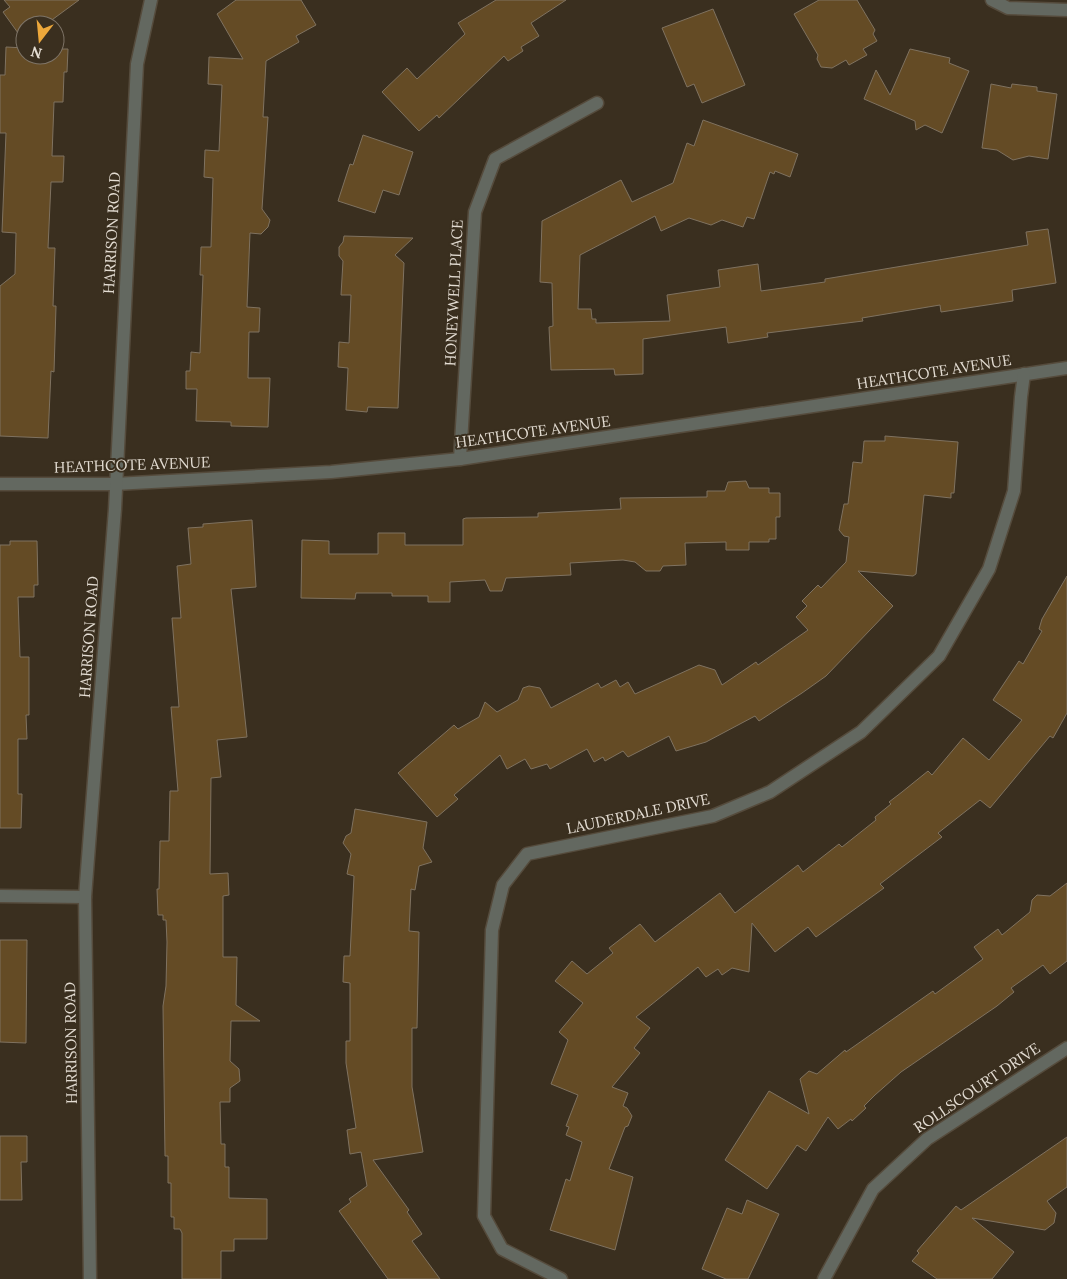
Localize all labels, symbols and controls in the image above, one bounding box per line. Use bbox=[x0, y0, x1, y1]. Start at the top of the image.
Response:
north arrow bbox=[15, 15, 65, 65]
text: N bbox=[29, 42, 44, 63]
street label: HARRISON ROAD bbox=[99, 171, 124, 295]
street label: HONEYWELL PLACE bbox=[440, 219, 467, 367]
street label: HEATHCOTE AVENUE bbox=[855, 350, 1013, 393]
street label: HEATHCOTE AVENUE bbox=[454, 411, 612, 452]
street label: HEATHCOTE AVENUE bbox=[54, 452, 210, 477]
street label: HARRISON ROAD bbox=[75, 575, 102, 699]
street label: LAUDERDALE DRIVE bbox=[565, 789, 711, 838]
street label: HARRISON ROAD bbox=[60, 982, 81, 1104]
street label: ROLLSCOURT DRIVE bbox=[910, 1038, 1043, 1137]

